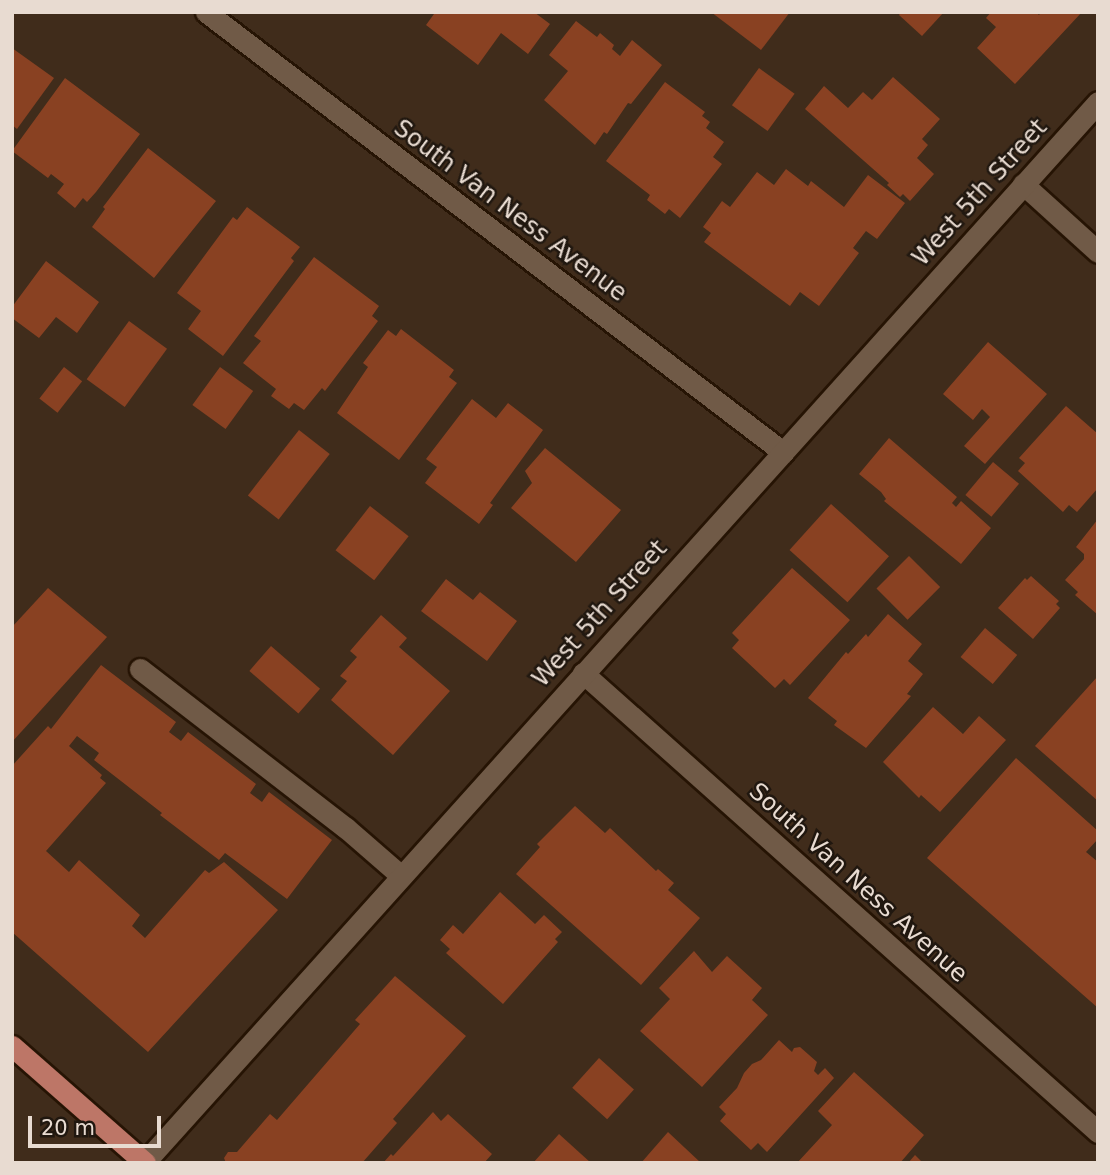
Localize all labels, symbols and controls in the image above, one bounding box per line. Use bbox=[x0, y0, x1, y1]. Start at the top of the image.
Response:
street label: South Van Ness Avenue bbox=[388, 114, 632, 308]
street label: West 5th Street bbox=[907, 114, 1053, 272]
street label: West 5th Street bbox=[527, 535, 673, 693]
street label: South Van Ness Avenue bbox=[743, 777, 973, 989]
scale bar bbox=[32, 1102, 164, 1146]
text: 20 m bbox=[41, 1116, 95, 1140]

